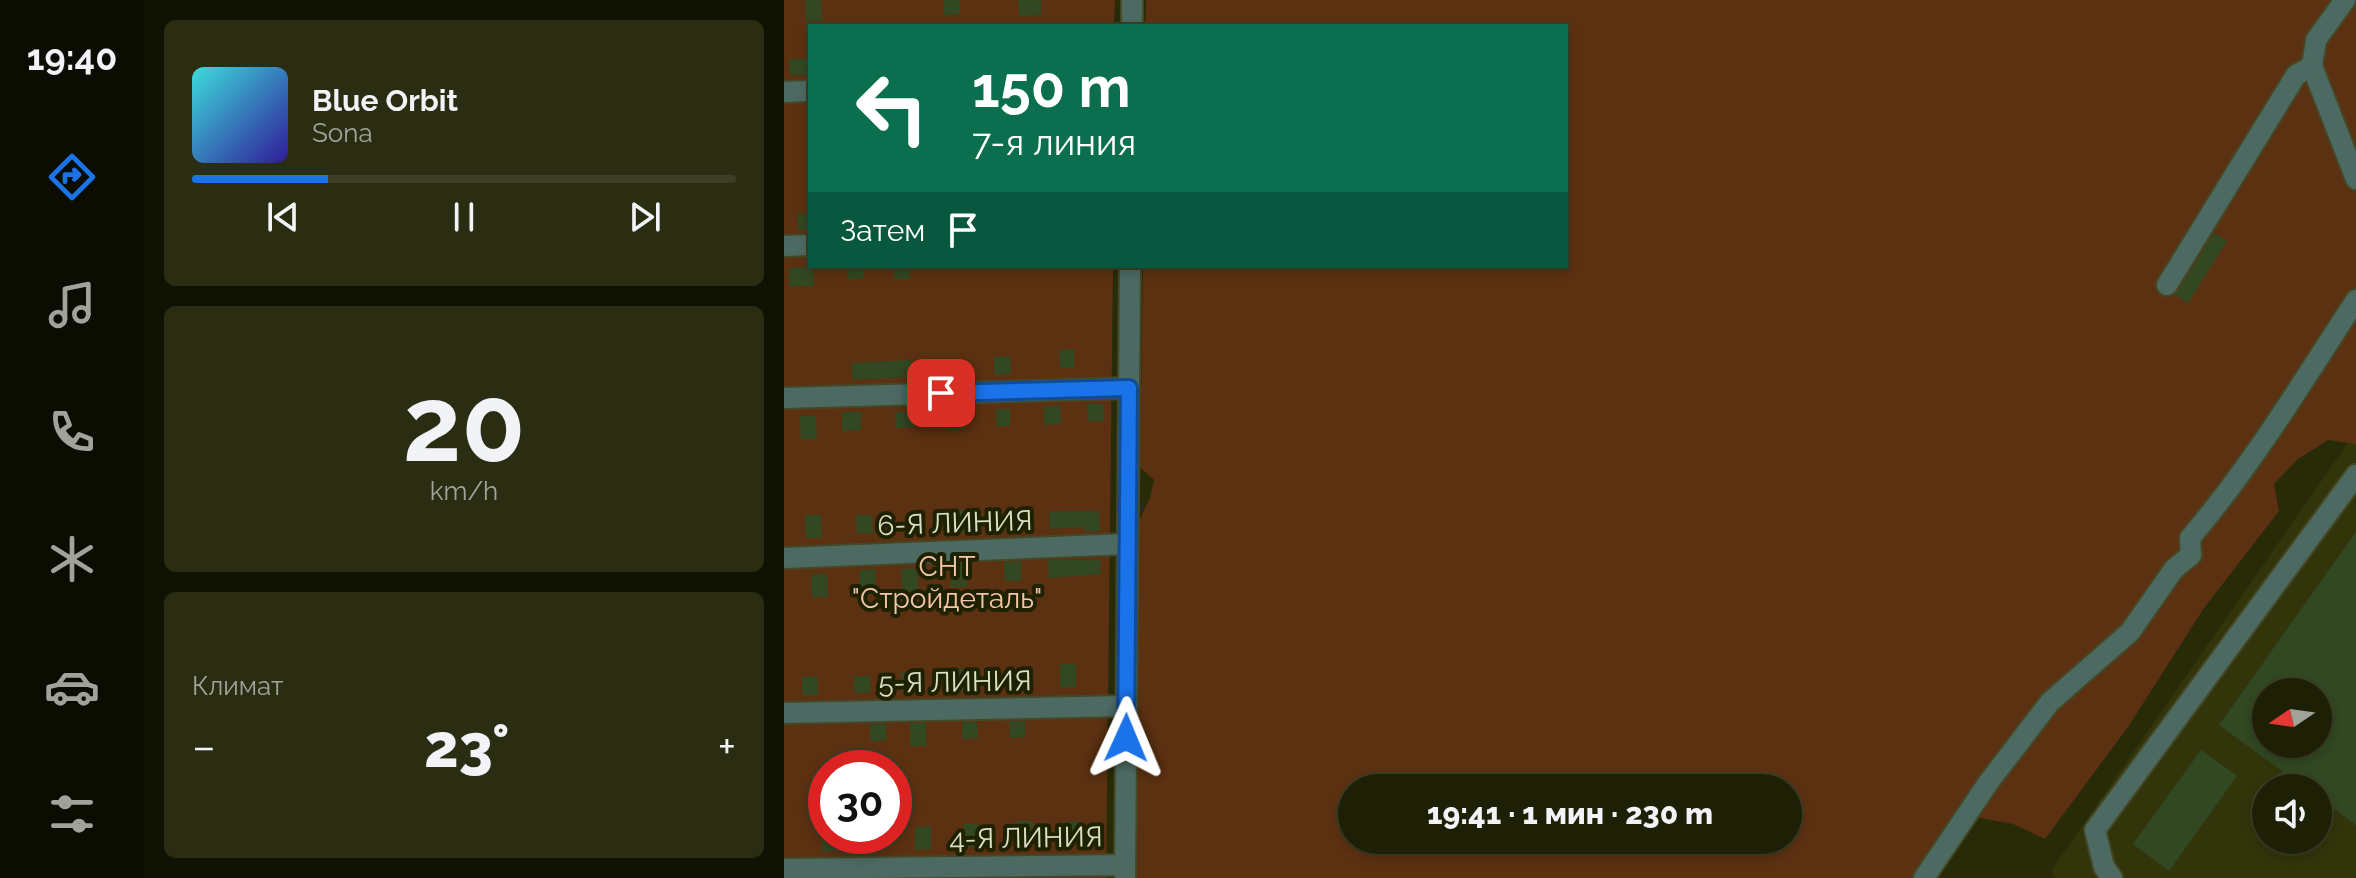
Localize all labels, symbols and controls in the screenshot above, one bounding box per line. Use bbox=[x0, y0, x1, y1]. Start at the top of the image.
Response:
text: 19:40 bbox=[27, 36, 117, 78]
text: 150 m bbox=[972, 54, 1131, 120]
icon: left bbox=[840, 56, 944, 160]
text: Blue Orbit bbox=[312, 83, 458, 118]
text: Sona bbox=[312, 118, 373, 148]
text: 7-я линия bbox=[972, 121, 1136, 163]
icon: directions bbox=[44, 149, 100, 205]
icon: previous bbox=[261, 195, 305, 239]
icon: pause bbox=[442, 195, 486, 239]
icon: next bbox=[623, 195, 667, 239]
icon: arrive bbox=[941, 208, 985, 252]
text: Затем bbox=[840, 213, 925, 248]
icon: music bbox=[44, 277, 100, 333]
pin bbox=[907, 359, 975, 427]
text: 20 bbox=[403, 363, 525, 485]
icon: arrive bbox=[919, 371, 963, 415]
icon: phone bbox=[44, 404, 100, 460]
text: km/h bbox=[430, 476, 498, 506]
street label: 6-Я ЛИНИЯ bbox=[877, 504, 1033, 542]
icon: climate bbox=[44, 531, 100, 587]
park label: СНТ "Стройдеталь" bbox=[852, 550, 1042, 615]
icon: car bbox=[44, 659, 100, 715]
street label: 5-Я ЛИНИЯ bbox=[878, 664, 1032, 700]
text: Климат bbox=[192, 671, 283, 701]
north arrow bbox=[2252, 678, 2332, 758]
map controls bbox=[2252, 678, 2332, 854]
position arrow bbox=[1084, 696, 1168, 780]
text: 23° bbox=[424, 711, 510, 781]
text: − bbox=[192, 721, 216, 772]
text: + bbox=[718, 721, 736, 772]
speed limit sign: 30 bbox=[808, 750, 912, 854]
button: sound bbox=[2252, 774, 2332, 854]
icon: filters bbox=[44, 786, 100, 842]
text: 19:41 · 1 мин · 230 m bbox=[1427, 796, 1713, 831]
street label: 4-Я ЛИНИЯ bbox=[949, 820, 1103, 856]

